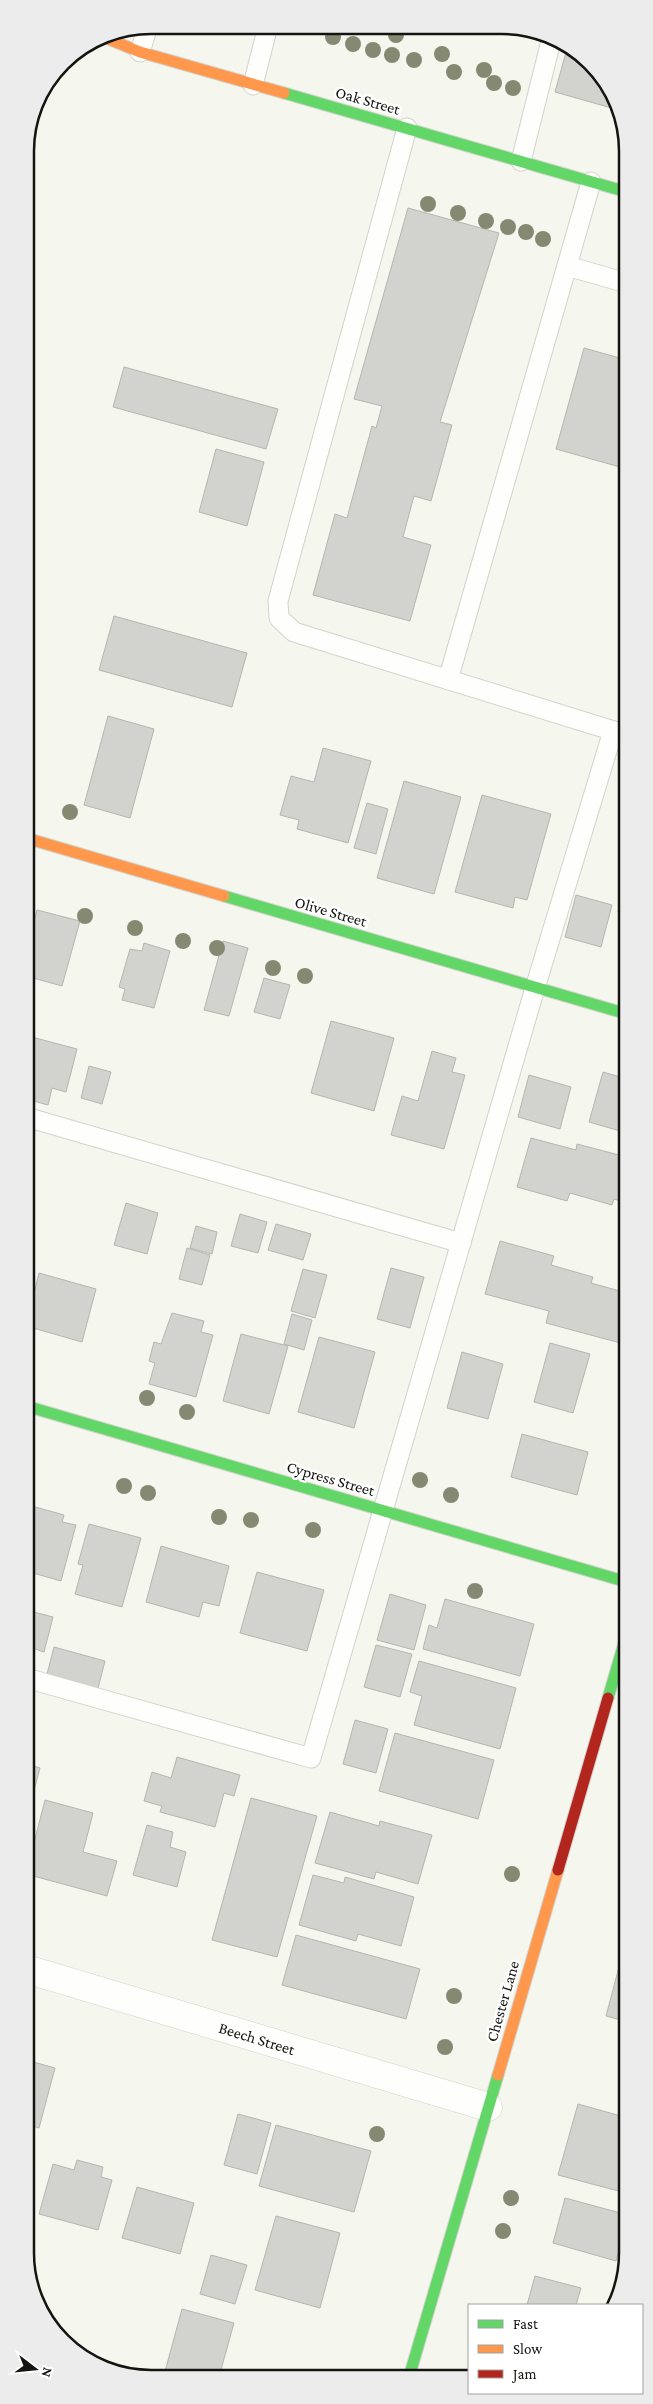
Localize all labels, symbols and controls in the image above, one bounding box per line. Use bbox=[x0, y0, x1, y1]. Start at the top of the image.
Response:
street label: Oak Street bbox=[334, 83, 403, 118]
street label: Olive Street bbox=[293, 893, 369, 930]
street label: Cypress Street bbox=[285, 1458, 377, 1500]
street label: Chester Lane bbox=[483, 1959, 522, 2044]
street label: Beech Street bbox=[217, 2019, 298, 2058]
legend bbox=[468, 2304, 643, 2394]
text: Fast bbox=[513, 2316, 539, 2332]
text: Slow bbox=[513, 2341, 543, 2357]
north arrow bbox=[10, 2344, 60, 2394]
text: N bbox=[38, 2366, 57, 2380]
text: Jam bbox=[511, 2366, 536, 2383]

